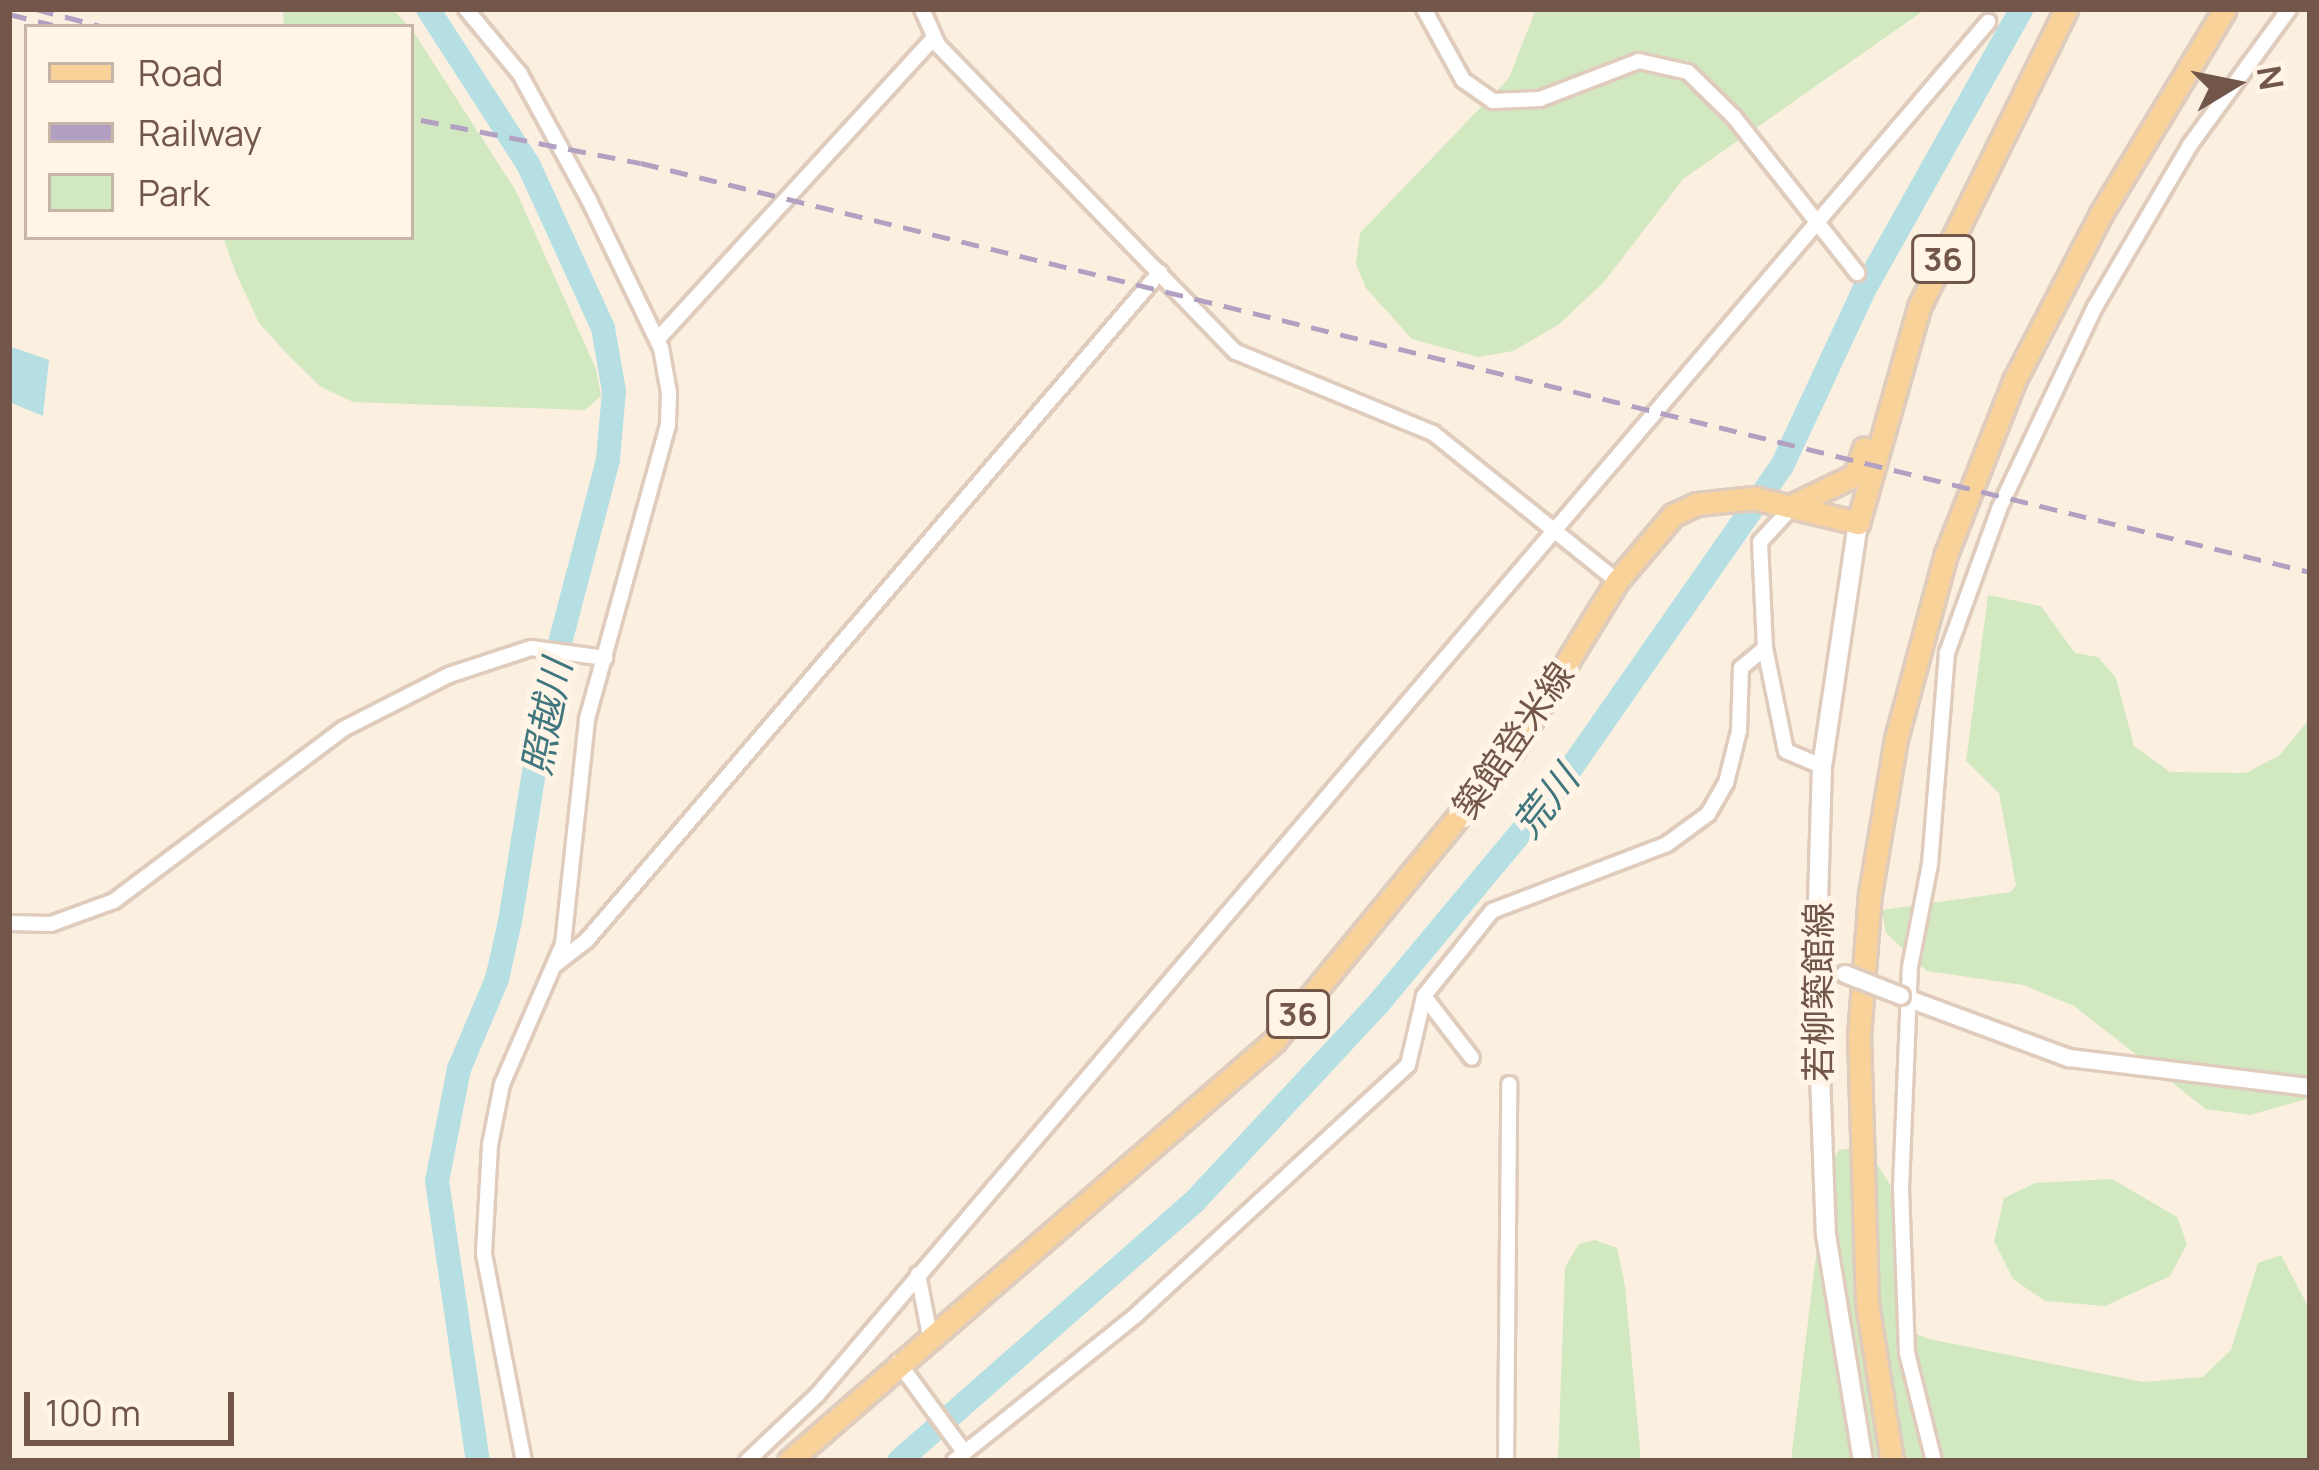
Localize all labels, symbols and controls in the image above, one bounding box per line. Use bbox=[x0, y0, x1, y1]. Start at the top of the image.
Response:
legend bbox=[24, 24, 414, 240]
north arrow bbox=[2175, 24, 2295, 144]
text: Road bbox=[138, 48, 223, 97]
text: N bbox=[2247, 62, 2295, 93]
text: Railway bbox=[138, 108, 262, 157]
text: Park bbox=[138, 168, 210, 217]
road number: 36 bbox=[1910, 232, 1976, 286]
street label: 築館登米線 bbox=[1444, 654, 1582, 826]
water label: 照越川 bbox=[512, 655, 580, 779]
water label: 荒川 bbox=[1503, 756, 1587, 846]
street label: 若柳築館線 bbox=[1796, 902, 1840, 1082]
road number: 36 bbox=[1265, 987, 1331, 1041]
scale bar bbox=[30, 1368, 240, 1442]
text: 100 m bbox=[45, 1388, 141, 1437]

